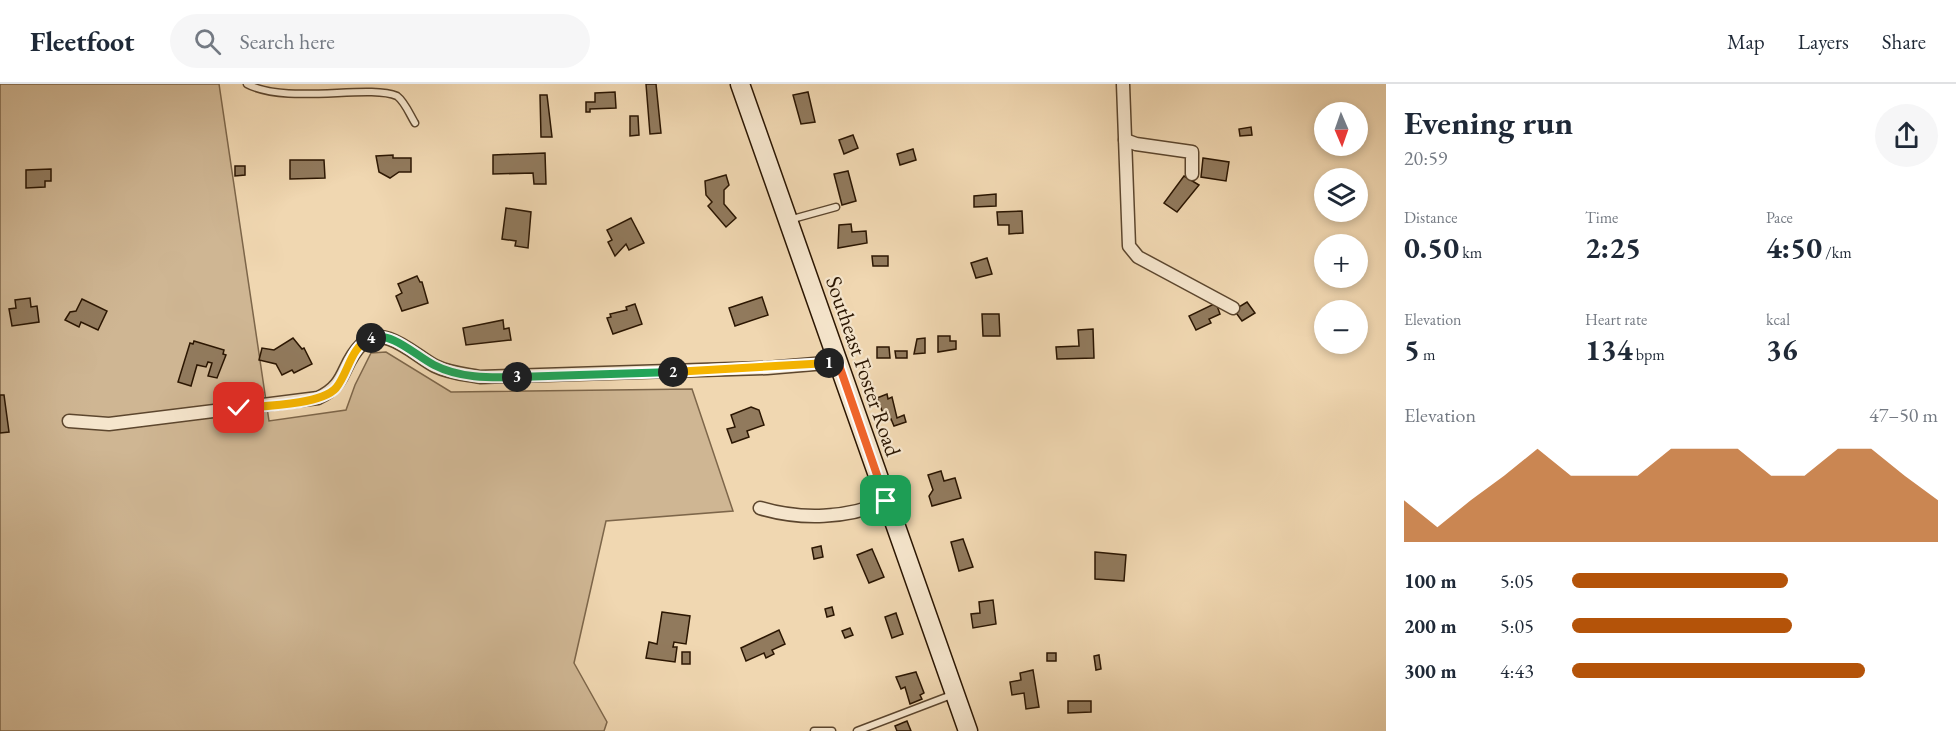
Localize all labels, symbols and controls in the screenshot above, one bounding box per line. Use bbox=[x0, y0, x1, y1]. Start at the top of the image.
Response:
search box bbox=[170, 14, 590, 68]
text: Fleetfoot bbox=[30, 23, 134, 59]
icon: search bbox=[191, 25, 224, 58]
text: Search here bbox=[239, 27, 335, 56]
text: Map bbox=[1727, 28, 1765, 55]
text: Layers bbox=[1798, 28, 1849, 55]
text: Share bbox=[1882, 28, 1926, 55]
text: Evening run bbox=[1404, 101, 1573, 144]
north arrow bbox=[1314, 102, 1368, 156]
map controls bbox=[1314, 102, 1368, 354]
button: share bbox=[1875, 104, 1938, 167]
text: 20:59 bbox=[1404, 145, 1447, 171]
button: layers bbox=[1314, 168, 1368, 222]
text: Distance bbox=[1404, 207, 1457, 228]
text: Time bbox=[1585, 207, 1618, 228]
text: Pace bbox=[1766, 207, 1793, 228]
text: 0.50 bbox=[1404, 228, 1459, 267]
text: 2:25 bbox=[1585, 228, 1641, 267]
text: 4:50 bbox=[1766, 228, 1822, 267]
button: + bbox=[1314, 234, 1368, 288]
text: km bbox=[1459, 242, 1482, 263]
text: /km bbox=[1822, 242, 1852, 263]
street label: Southeast Foster Road bbox=[819, 272, 908, 461]
button: − bbox=[1314, 300, 1368, 354]
text: Elevation bbox=[1404, 309, 1462, 330]
text: Heart rate bbox=[1585, 309, 1647, 330]
text: kcal bbox=[1766, 309, 1790, 330]
pin: 4 bbox=[356, 323, 386, 353]
text: 4 bbox=[367, 327, 375, 348]
text: 5 bbox=[1404, 330, 1420, 369]
text: 134 bbox=[1585, 330, 1633, 369]
text: 36 bbox=[1766, 330, 1798, 369]
text: m bbox=[1420, 344, 1436, 365]
text: bpm bbox=[1633, 344, 1665, 365]
pin: 1 bbox=[814, 348, 844, 378]
text: 1 bbox=[825, 352, 833, 373]
pin: 2 bbox=[658, 357, 688, 387]
text: 2 bbox=[669, 361, 677, 382]
pin: 3 bbox=[502, 362, 532, 392]
text: 3 bbox=[513, 366, 521, 387]
pin bbox=[213, 382, 264, 433]
icon: check bbox=[222, 391, 255, 424]
text: Elevation bbox=[1404, 402, 1476, 428]
text: 47–50 m bbox=[1869, 402, 1938, 428]
pin bbox=[860, 475, 911, 526]
icon: arrive bbox=[869, 484, 902, 517]
text: 100 m bbox=[1404, 568, 1457, 594]
text: 5:05 bbox=[1500, 568, 1534, 594]
text: 200 m bbox=[1404, 613, 1457, 639]
text: 5:05 bbox=[1500, 613, 1534, 639]
text: 300 m bbox=[1404, 658, 1457, 684]
text: 4:43 bbox=[1500, 658, 1534, 684]

